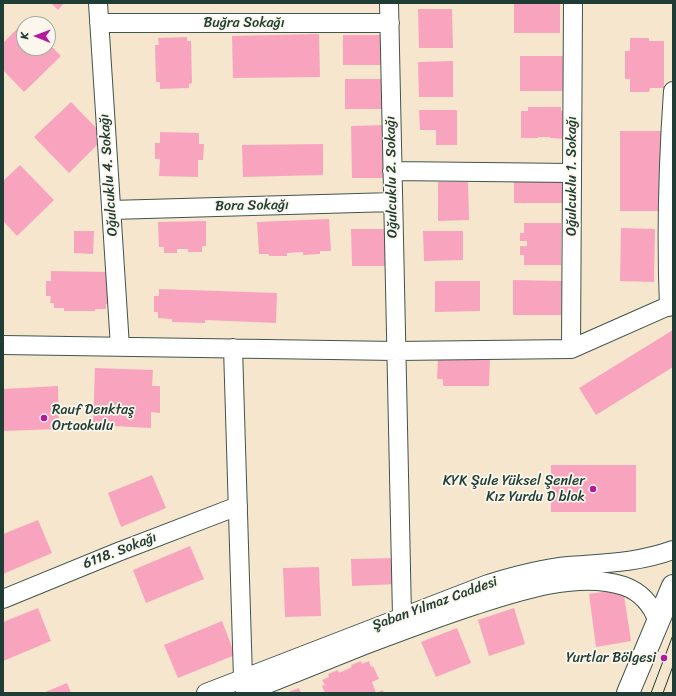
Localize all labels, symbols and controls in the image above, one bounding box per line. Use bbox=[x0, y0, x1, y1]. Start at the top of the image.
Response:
street label: Buğra Sokağı bbox=[203, 15, 285, 31]
north arrow bbox=[16, 16, 56, 56]
text: K bbox=[15, 32, 34, 39]
street label: Oğulcuklu 4. Sokağı bbox=[96, 113, 122, 237]
street label: Oğulcuklu 2. Sokağı bbox=[383, 116, 401, 238]
street label: Oğulcuklu 1. Sokağı bbox=[564, 116, 580, 236]
street label: Bora Sokağı bbox=[215, 197, 289, 215]
place label: Rauf Denktaş Ortaokulu bbox=[52, 402, 135, 434]
marker: Rauf Denktaş Ortaokulu bbox=[39, 413, 49, 423]
place label: KYK Şule Yüksel Şenler Kız Yurdu D blok bbox=[443, 473, 585, 506]
marker: KYK Şule Yüksel Şenler Kız Yurdu D blok bbox=[588, 484, 598, 494]
street label: 6118. Sokağı bbox=[81, 529, 159, 573]
street label: Şaban Yılmaz Caddesi bbox=[370, 574, 500, 634]
place label: Yurtlar Bölgesi bbox=[566, 650, 656, 666]
marker: Yurtlar Bölgesi bbox=[659, 653, 669, 663]

